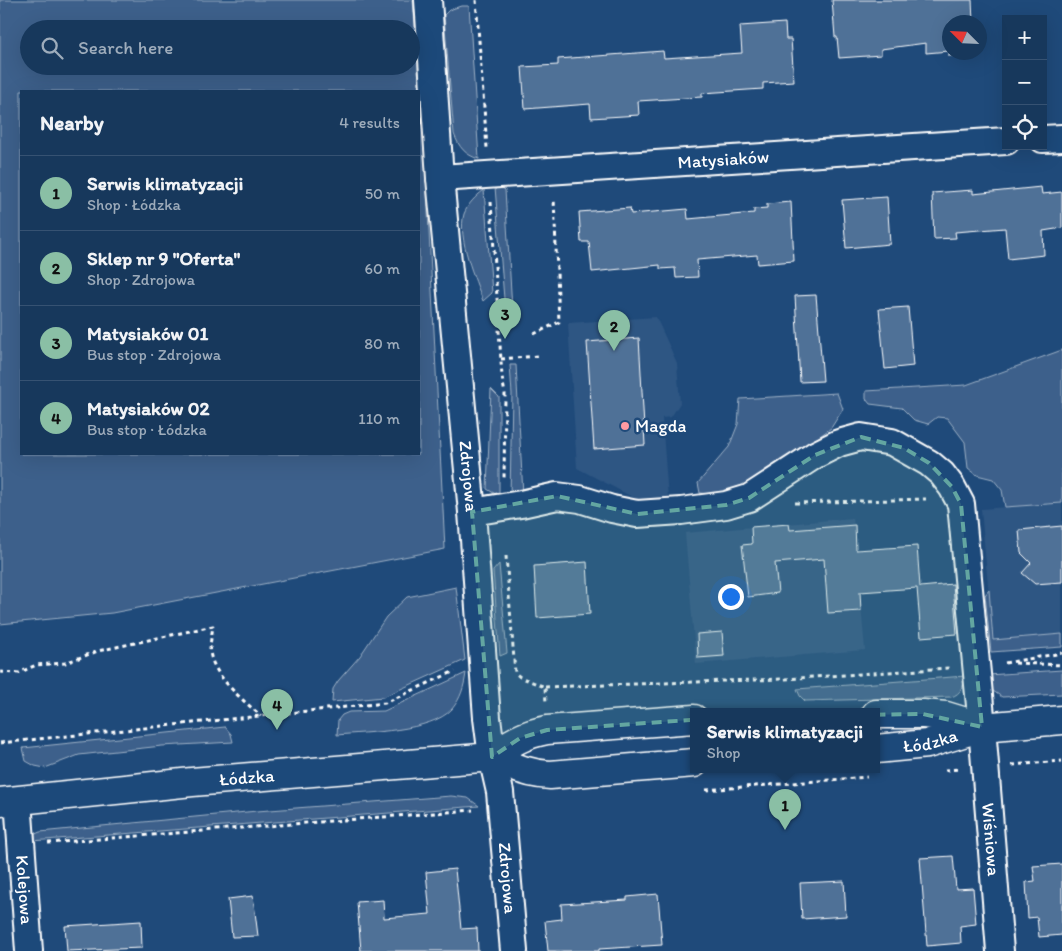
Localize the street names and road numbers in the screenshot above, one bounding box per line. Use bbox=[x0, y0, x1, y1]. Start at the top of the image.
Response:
street label: Matysiaków bbox=[677, 146, 770, 173]
street label: Zdrojowa bbox=[454, 440, 483, 513]
street label: Łódzka bbox=[902, 724, 961, 757]
street label: Łódzka bbox=[218, 764, 276, 791]
street label: Wiśniowa bbox=[977, 802, 1005, 878]
street label: Zdrojowa bbox=[493, 841, 522, 915]
street label: Kolejowa bbox=[11, 854, 38, 926]

